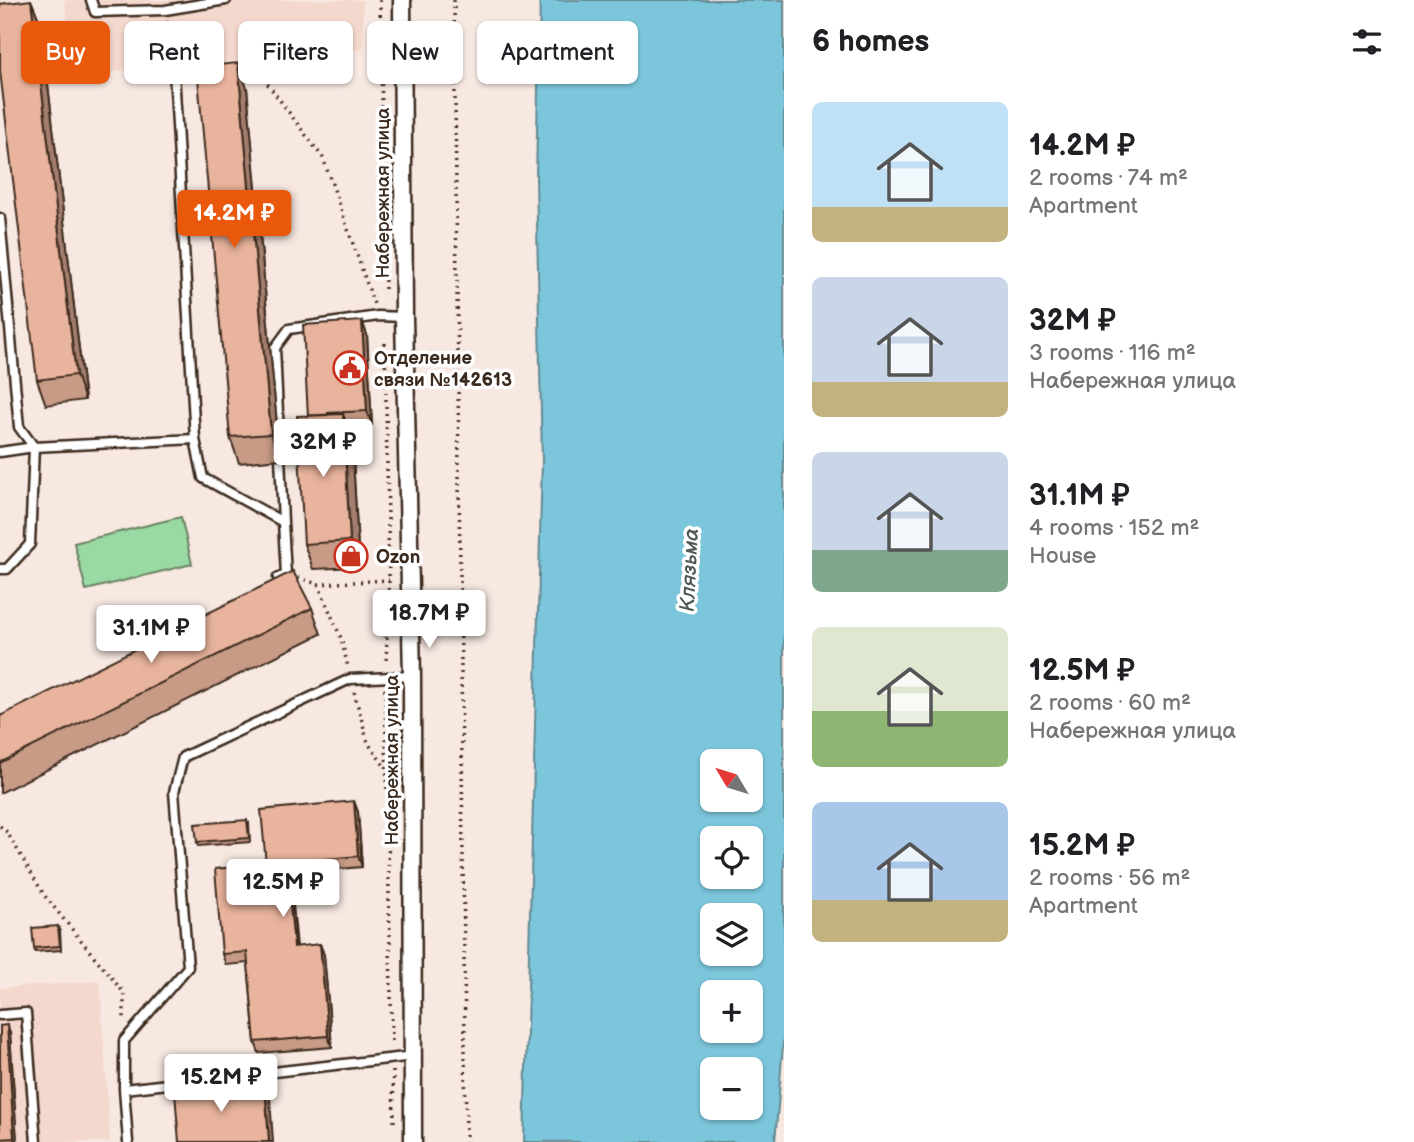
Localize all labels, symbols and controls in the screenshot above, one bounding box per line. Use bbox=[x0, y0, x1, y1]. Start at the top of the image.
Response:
chip: Buy bbox=[21, 21, 110, 84]
chip: Rent bbox=[124, 21, 224, 84]
chip: Filters bbox=[238, 21, 353, 84]
chip: New bbox=[367, 21, 463, 84]
chip: Apartment bbox=[477, 21, 638, 84]
icon: filters bbox=[1348, 23, 1386, 61]
text: 6 homes bbox=[812, 24, 929, 60]
street label: Набережная улица bbox=[372, 107, 395, 279]
text: 14.2M ₽ bbox=[1029, 128, 1135, 164]
icon: home bbox=[868, 130, 952, 214]
text: 2 rooms · 74 m² bbox=[1029, 164, 1188, 192]
pin: 14.2M ₽ bbox=[169, 190, 299, 250]
text: Apartment bbox=[1029, 192, 1138, 220]
text: 14.2M ₽ bbox=[193, 199, 275, 227]
text: 32M ₽ bbox=[1029, 303, 1116, 339]
icon: home bbox=[868, 305, 952, 389]
text: 3 rooms · 116 m² bbox=[1029, 339, 1196, 367]
place label: Отделение связи №142613 bbox=[374, 347, 512, 392]
public building icon: Отделение связи №142613 bbox=[331, 349, 369, 387]
text: Набережная улица bbox=[1029, 367, 1236, 395]
pin: 32M ₽ bbox=[274, 420, 372, 479]
text: 32M ₽ bbox=[290, 428, 356, 456]
text: 31.1M ₽ bbox=[1029, 478, 1130, 514]
icon: home bbox=[868, 480, 952, 564]
text: 4 rooms · 152 m² bbox=[1029, 514, 1199, 542]
water label: Клязьма bbox=[675, 527, 704, 613]
shop icon: Ozon bbox=[332, 537, 370, 575]
text: House bbox=[1029, 542, 1096, 570]
place label: Ozon bbox=[376, 546, 420, 569]
pin: 18.7M ₽ bbox=[364, 590, 494, 650]
text: 18.7M ₽ bbox=[389, 599, 469, 627]
pin: 31.1M ₽ bbox=[86, 606, 216, 665]
text: 31.1M ₽ bbox=[112, 614, 190, 642]
text: 12.5M ₽ bbox=[1029, 653, 1135, 689]
icon: home bbox=[868, 655, 952, 739]
street label: Набережная улица bbox=[381, 674, 404, 846]
text: 2 rooms · 60 m² bbox=[1029, 689, 1191, 717]
text: Набережная улица bbox=[1029, 717, 1236, 745]
north arrow bbox=[700, 749, 763, 812]
map controls bbox=[700, 749, 763, 1120]
button: locate bbox=[700, 826, 763, 889]
text: 15.2M ₽ bbox=[1029, 828, 1135, 864]
icon: home bbox=[868, 830, 952, 914]
pin: 12.5M ₽ bbox=[218, 860, 348, 919]
text: 2 rooms · 56 m² bbox=[1029, 864, 1191, 892]
text: 12.5M ₽ bbox=[242, 868, 324, 896]
text: Apartment bbox=[1029, 892, 1138, 920]
button: layers bbox=[700, 903, 763, 966]
button: + bbox=[700, 980, 763, 1043]
pin: 15.2M ₽ bbox=[156, 1054, 286, 1114]
button: − bbox=[700, 1057, 763, 1120]
text: 15.2M ₽ bbox=[180, 1063, 262, 1091]

